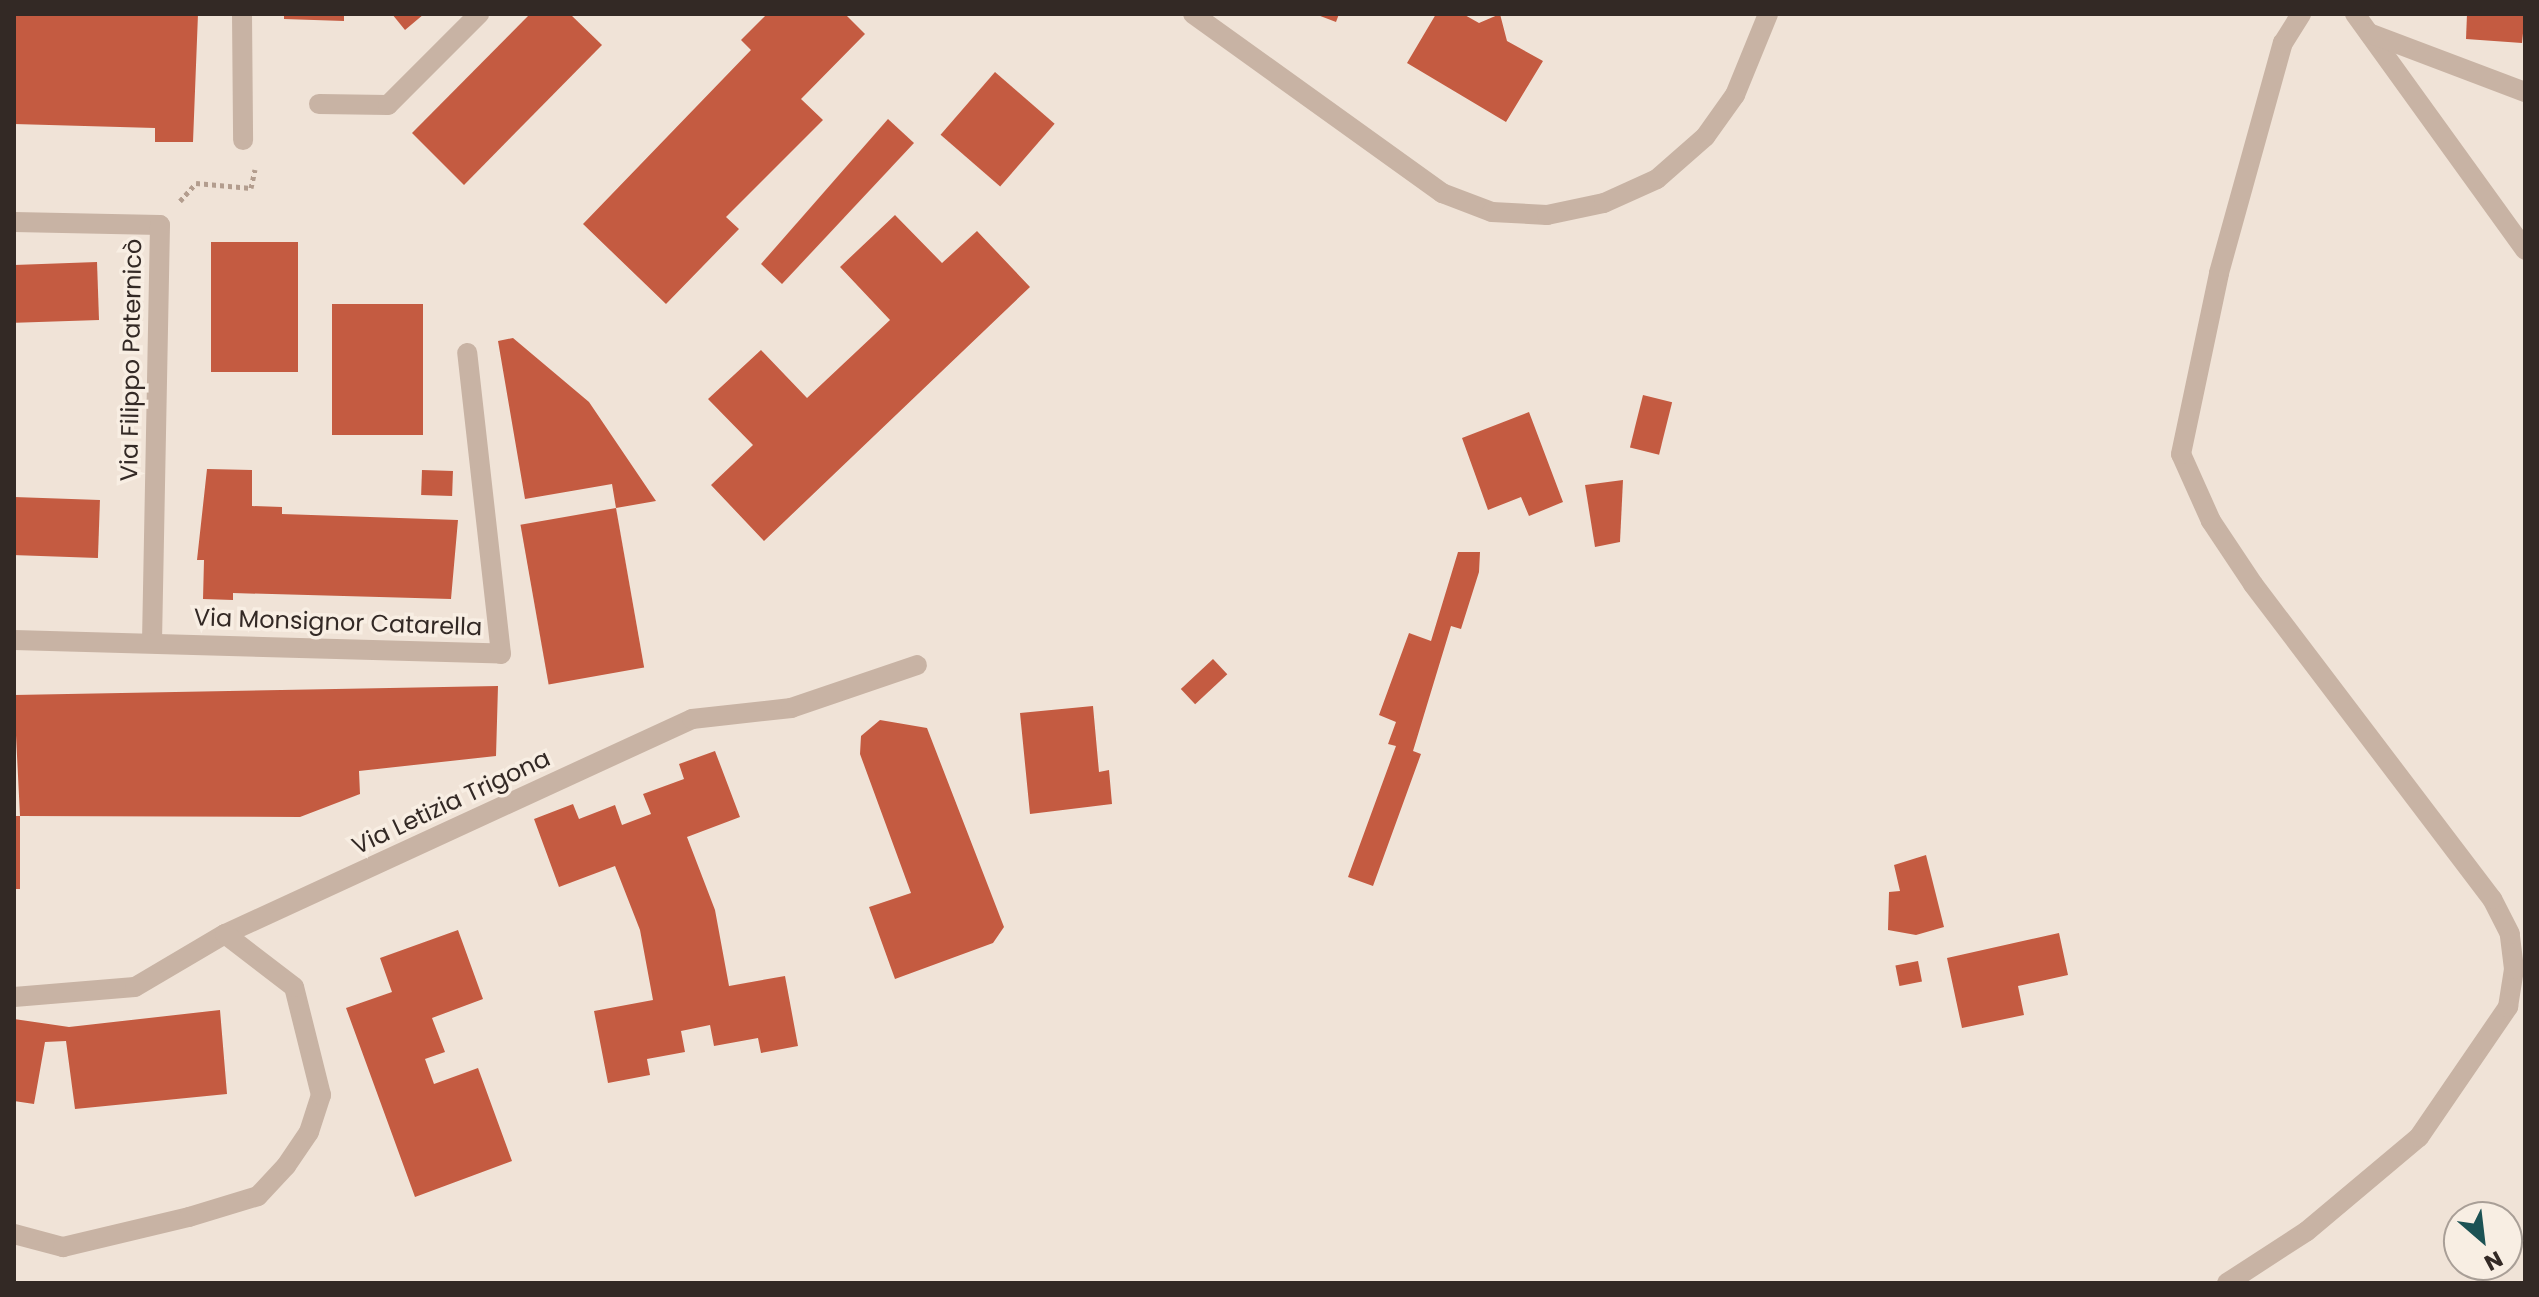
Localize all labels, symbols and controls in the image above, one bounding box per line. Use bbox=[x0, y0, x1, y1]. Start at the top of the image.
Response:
street label: Via Filippo Paternicò bbox=[114, 238, 148, 482]
street label: Via Monsignor Catarella bbox=[193, 603, 483, 641]
street label: Via Letizia Trigona bbox=[347, 743, 555, 861]
north arrow bbox=[2443, 1201, 2523, 1281]
text: N bbox=[2479, 1243, 2508, 1278]

